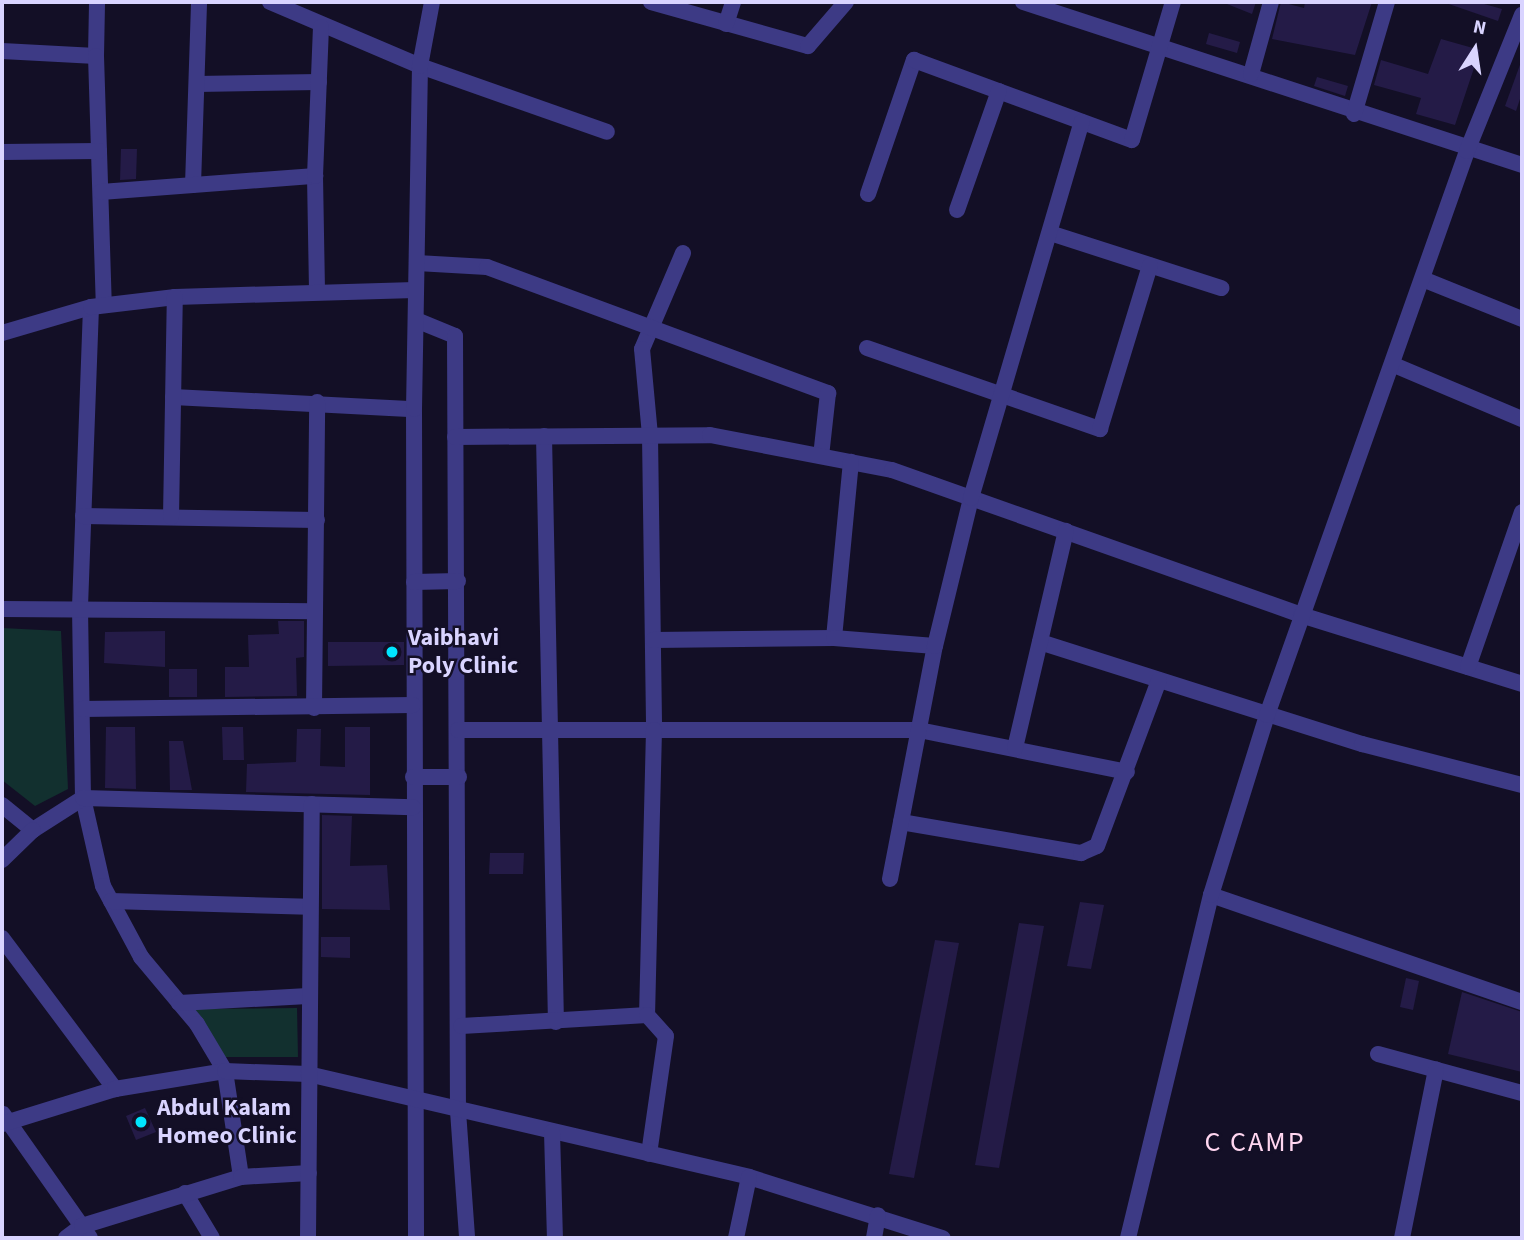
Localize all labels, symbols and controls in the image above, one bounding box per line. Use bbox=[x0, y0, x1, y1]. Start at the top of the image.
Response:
text: N bbox=[1470, 13, 1488, 42]
north arrow bbox=[1440, 14, 1510, 84]
place label: Vaibhavi Poly Clinic bbox=[408, 624, 518, 680]
marker: Vaibhavi Poly Clinic bbox=[382, 642, 402, 662]
place label: Abdul Kalam Homeo Clinic bbox=[157, 1094, 297, 1150]
marker: Abdul Kalam Homeo Clinic bbox=[131, 1112, 151, 1132]
district label: C CAMP bbox=[1205, 1125, 1305, 1159]

